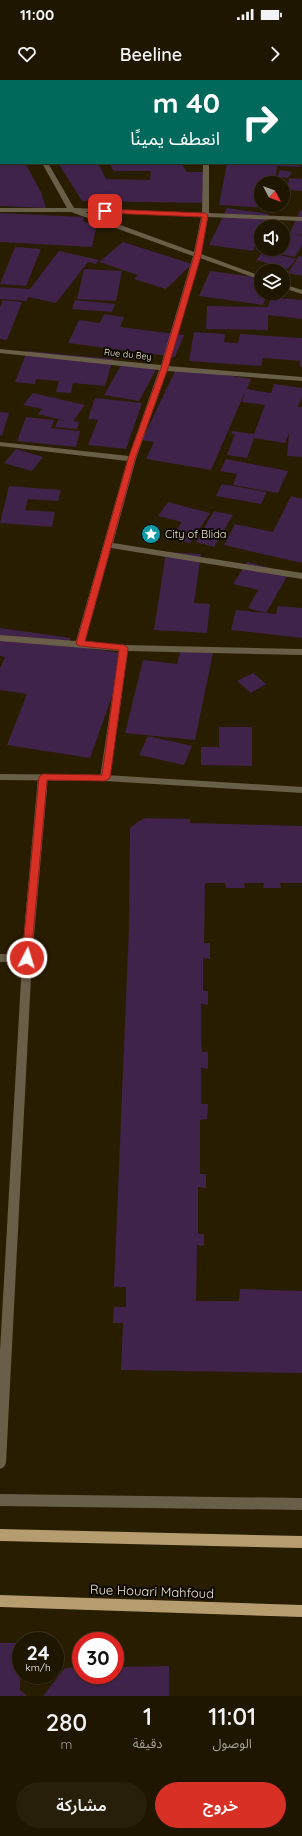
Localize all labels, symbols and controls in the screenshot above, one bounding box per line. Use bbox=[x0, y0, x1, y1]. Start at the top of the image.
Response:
text: 11:00 bbox=[20, 5, 54, 24]
icon: heart bbox=[16, 43, 38, 65]
text: Beeline bbox=[120, 43, 182, 66]
icon: forward bbox=[264, 43, 286, 65]
text: 40 m bbox=[153, 85, 220, 120]
icon: right bbox=[234, 96, 286, 148]
text: انعطف يمينًا bbox=[130, 127, 220, 150]
north arrow bbox=[254, 176, 290, 212]
map controls bbox=[254, 176, 290, 300]
pin bbox=[88, 194, 122, 228]
icon: arrive bbox=[94, 200, 116, 222]
button: sound bbox=[254, 220, 290, 256]
button: layers bbox=[254, 264, 290, 300]
street label: Rue du Bey bbox=[104, 346, 152, 362]
place icon: City of Blida bbox=[140, 523, 162, 545]
place label: City of Blida bbox=[165, 527, 226, 541]
position arrow bbox=[6, 937, 48, 979]
street label: Rue Houari Mahfoud bbox=[90, 1581, 214, 1601]
speed limit sign: 30 bbox=[72, 1632, 124, 1684]
text: 24 bbox=[26, 1640, 50, 1665]
text: km/h bbox=[25, 1661, 51, 1674]
text: 1 bbox=[143, 1701, 152, 1731]
text: 11:01 bbox=[208, 1701, 256, 1731]
text: 280 bbox=[46, 1707, 87, 1737]
text: دقيقة bbox=[133, 1735, 162, 1751]
text: الوصول bbox=[212, 1735, 252, 1751]
text: m bbox=[60, 1736, 72, 1752]
button: مشاركة bbox=[16, 1782, 147, 1828]
button: خروج bbox=[155, 1782, 286, 1828]

